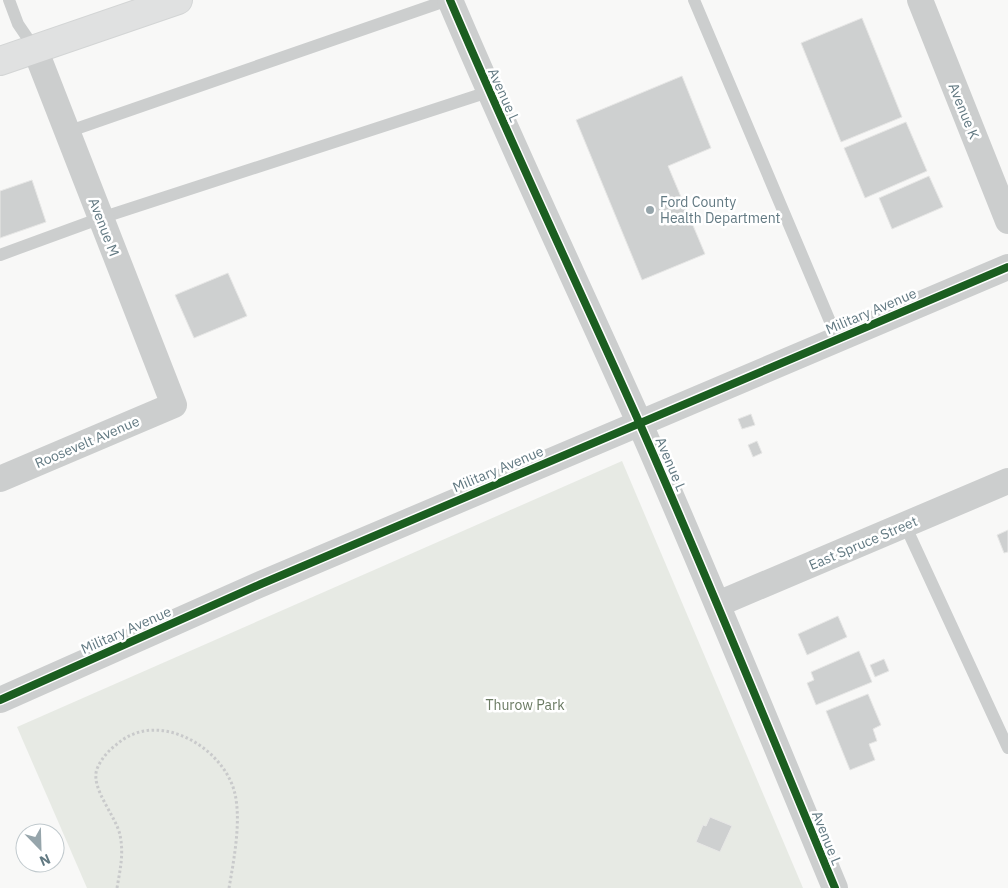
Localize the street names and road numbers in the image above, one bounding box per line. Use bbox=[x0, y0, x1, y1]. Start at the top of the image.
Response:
street label: Avenue L bbox=[484, 65, 524, 125]
street label: Avenue K bbox=[945, 80, 983, 142]
street label: Avenue M bbox=[85, 195, 123, 259]
street label: Military Avenue bbox=[823, 284, 919, 338]
street label: Roosevelt Avenue bbox=[32, 412, 142, 472]
street label: Avenue L bbox=[652, 434, 690, 494]
street label: Military Avenue bbox=[450, 442, 546, 496]
street label: East Spruce Street bbox=[806, 512, 920, 574]
street label: Military Avenue bbox=[78, 602, 174, 658]
street label: Avenue L bbox=[808, 808, 846, 868]

